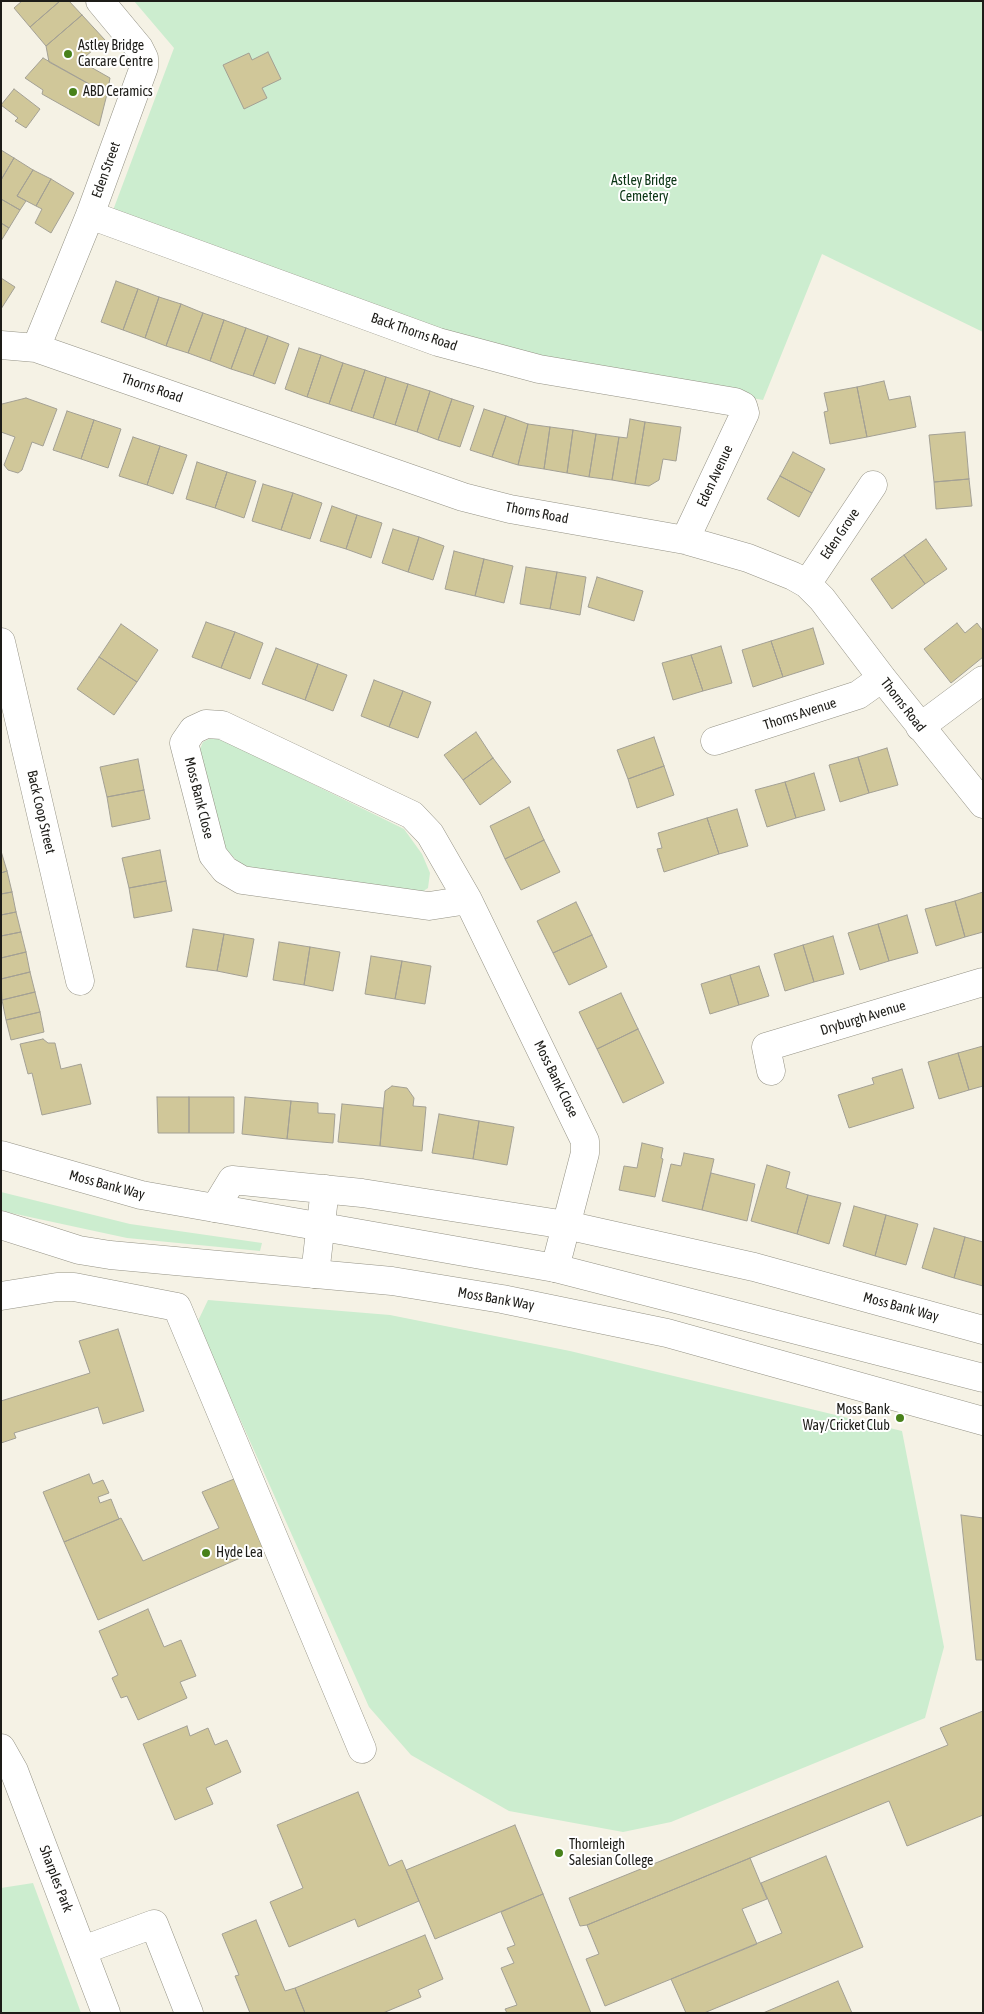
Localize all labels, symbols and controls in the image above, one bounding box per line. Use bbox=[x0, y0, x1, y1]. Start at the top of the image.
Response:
place label: Astley Bridge Carcare Centre bbox=[78, 38, 153, 70]
marker: Astley Bridge Carcare Centre bbox=[62, 48, 74, 60]
place label: ABD Ceramics bbox=[83, 84, 153, 100]
marker: ABD Ceramics bbox=[67, 86, 79, 98]
street label: Eden Street bbox=[88, 140, 124, 200]
park label: Astley Bridge Cemetery bbox=[611, 173, 677, 206]
street label: Back Thorns Road bbox=[369, 309, 459, 355]
street label: Thorns Road bbox=[119, 370, 185, 406]
street label: Eden Avenue bbox=[693, 442, 737, 510]
street label: Thorns Road bbox=[504, 499, 570, 527]
street label: Eden Grove bbox=[817, 505, 863, 563]
street label: Thorns Road bbox=[877, 675, 929, 735]
street label: Thorns Avenue bbox=[761, 694, 839, 734]
street label: Moss Bank Close bbox=[181, 755, 217, 841]
street label: Back Coop Street bbox=[23, 769, 59, 855]
street label: Dryburgh Avenue bbox=[818, 997, 908, 1039]
street label: Moss Bank Close bbox=[530, 1038, 582, 1120]
street label: Moss Bank Way bbox=[67, 1167, 147, 1203]
street label: Moss Bank Way bbox=[456, 1284, 536, 1314]
street label: Moss Bank Way bbox=[861, 1289, 941, 1325]
place label: Moss Bank Way/Cricket Club bbox=[803, 1402, 890, 1434]
marker: Moss Bank Way/Cricket Club bbox=[894, 1412, 906, 1424]
place label: Hyde Lea bbox=[216, 1545, 263, 1561]
marker: Hyde Lea bbox=[200, 1547, 212, 1559]
place label: Thornleigh Salesian College bbox=[569, 1837, 653, 1870]
street label: Sharples Park bbox=[36, 1843, 76, 1915]
marker: Thornleigh Salesian College bbox=[553, 1847, 565, 1859]

